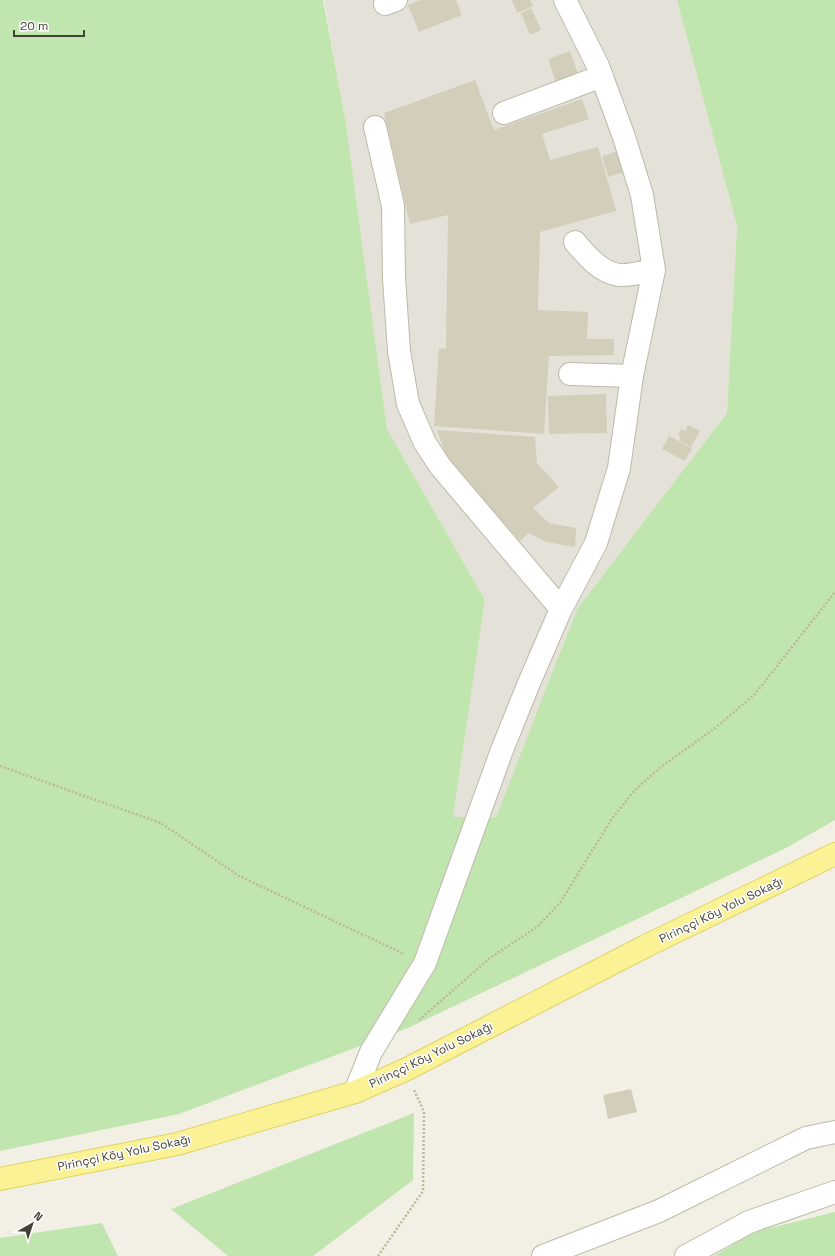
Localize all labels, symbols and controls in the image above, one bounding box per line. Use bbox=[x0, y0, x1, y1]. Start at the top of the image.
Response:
scale bar bbox=[14, 12, 84, 38]
text: 20 m bbox=[20, 18, 48, 34]
street label: Pirinççi Köy Yolu Sokağı bbox=[657, 873, 785, 947]
street label: Pirinççi Köy Yolu Sokağı bbox=[367, 1018, 495, 1092]
street label: Pirinççi Köy Yolu Sokağı bbox=[56, 1131, 192, 1175]
north arrow bbox=[12, 1204, 52, 1244]
text: N bbox=[31, 1208, 46, 1224]

